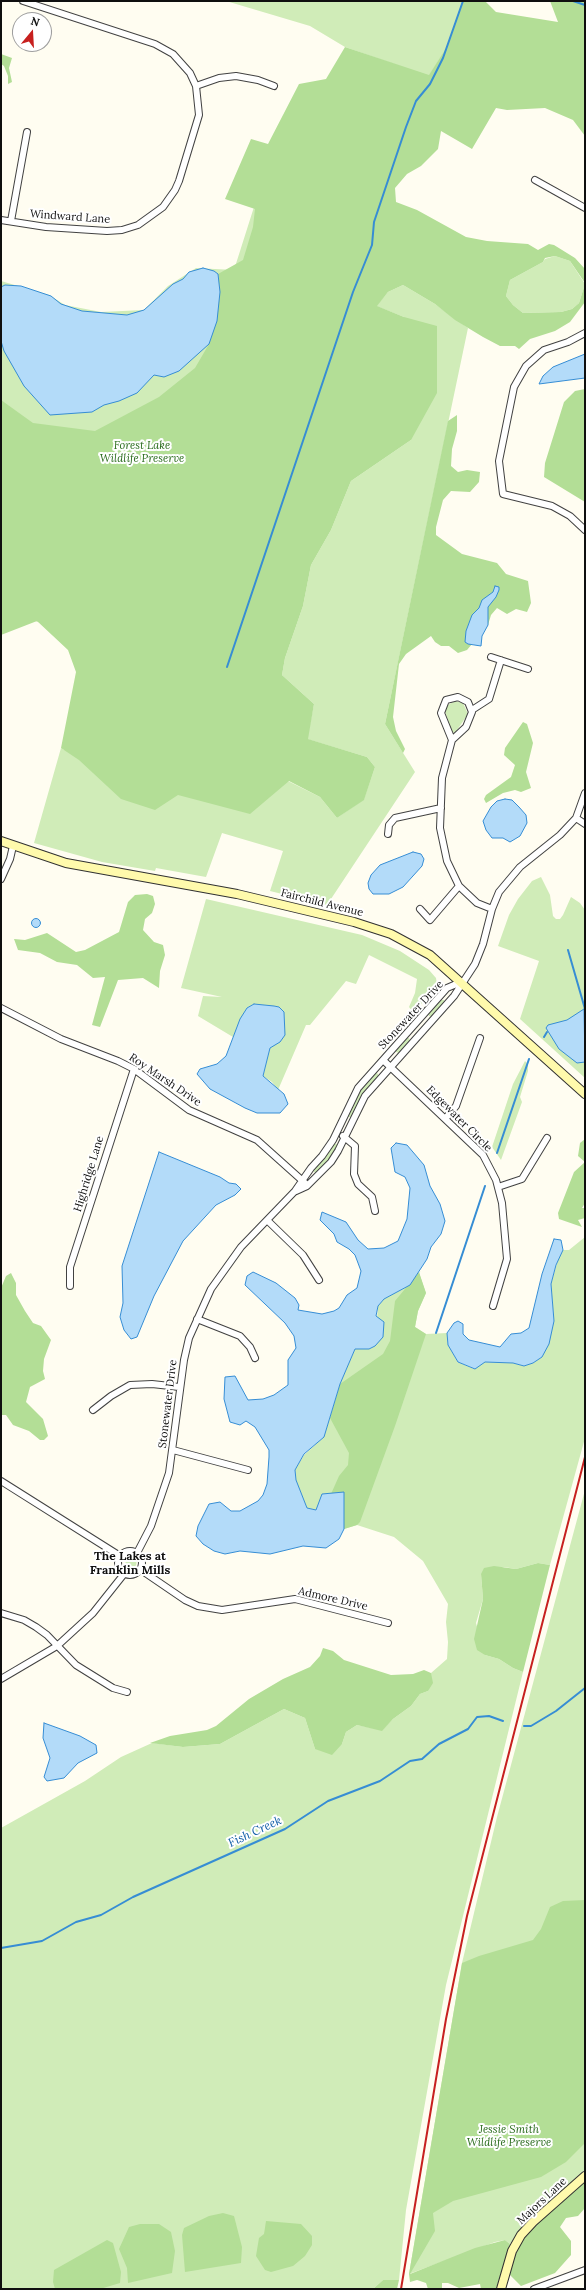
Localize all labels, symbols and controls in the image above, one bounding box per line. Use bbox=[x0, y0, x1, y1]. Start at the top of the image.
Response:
north arrow bbox=[12, 12, 52, 52]
text: N bbox=[29, 14, 42, 30]
street label: Windward Lane bbox=[29, 208, 111, 226]
park label: Forest Lake Wildlife Preserve bbox=[100, 439, 184, 465]
street label: Fairchild Avenue bbox=[279, 886, 365, 920]
street label: Stonewater Drive bbox=[376, 978, 446, 1052]
street label: Roy Marsh Drive bbox=[126, 1051, 204, 1109]
street label: Edgewater Circle bbox=[423, 1083, 495, 1155]
street label: Highridge Lane bbox=[71, 1134, 107, 1214]
street label: Stonewater Drive bbox=[156, 1359, 180, 1449]
district label: The Lakes at Franklin Mills bbox=[90, 1550, 170, 1578]
street label: Admore Drive bbox=[297, 1585, 369, 1613]
water label: Fish Creek bbox=[226, 1813, 284, 1851]
park label: Jessie Smith Wildlife Preserve bbox=[467, 2123, 551, 2149]
street label: Majors Lane bbox=[515, 2175, 569, 2227]

